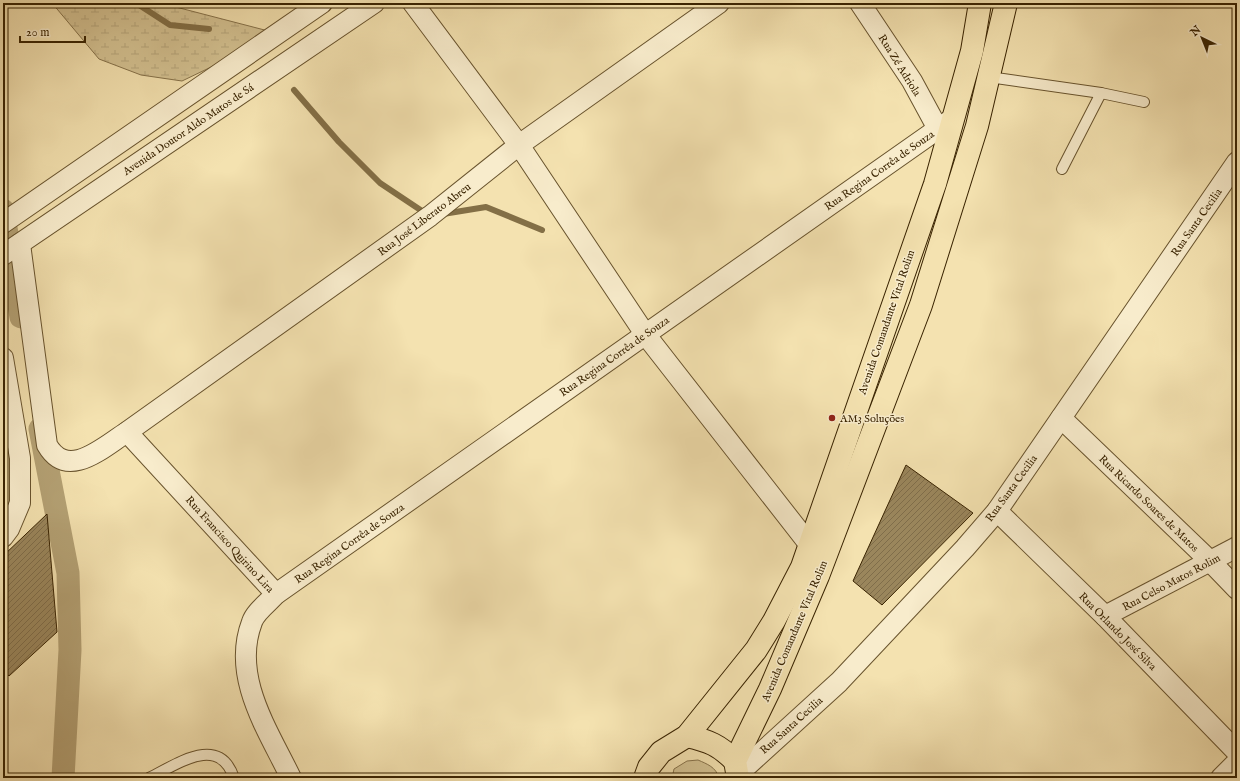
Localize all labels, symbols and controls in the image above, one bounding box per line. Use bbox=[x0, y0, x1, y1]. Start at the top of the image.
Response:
scale bar bbox=[20, 18, 85, 44]
north arrow bbox=[1182, 18, 1222, 58]
text: N bbox=[1187, 23, 1204, 40]
text: 20 m bbox=[26, 25, 49, 40]
street label: Rua Zé Adriola bbox=[875, 32, 924, 99]
street label: Avenida Doutor Aldo Matos de Sá bbox=[120, 81, 257, 179]
street label: Rua Regina Corrêa de Souza bbox=[822, 127, 937, 214]
street label: Rua José Liberato Abreu bbox=[375, 180, 474, 259]
street label: Rua Santa Cecilia bbox=[1168, 186, 1226, 259]
street label: Avenida Comandante Vital Rolim bbox=[855, 248, 918, 397]
street label: Rua Regina Corrêa de Souza bbox=[557, 313, 672, 400]
place label: AM3 Soluções bbox=[839, 412, 904, 426]
marker: AM3 Soluções bbox=[827, 413, 837, 423]
street label: Rua Santa Cecilia bbox=[983, 452, 1041, 525]
street label: Rua Ricardo Soares de Matos bbox=[1095, 452, 1201, 555]
street label: Rua Francisco Quirino Lira bbox=[182, 493, 277, 596]
street label: Rua Regina Corrêa de Souza bbox=[292, 500, 407, 587]
street label: Rua Celso Matos Rolim bbox=[1120, 551, 1223, 615]
street label: Avenida Comandante Vital Rolim bbox=[758, 558, 831, 705]
street label: Rua Orlando José Silva bbox=[1075, 590, 1159, 674]
street label: Rua Santa Cecilia bbox=[757, 694, 826, 758]

